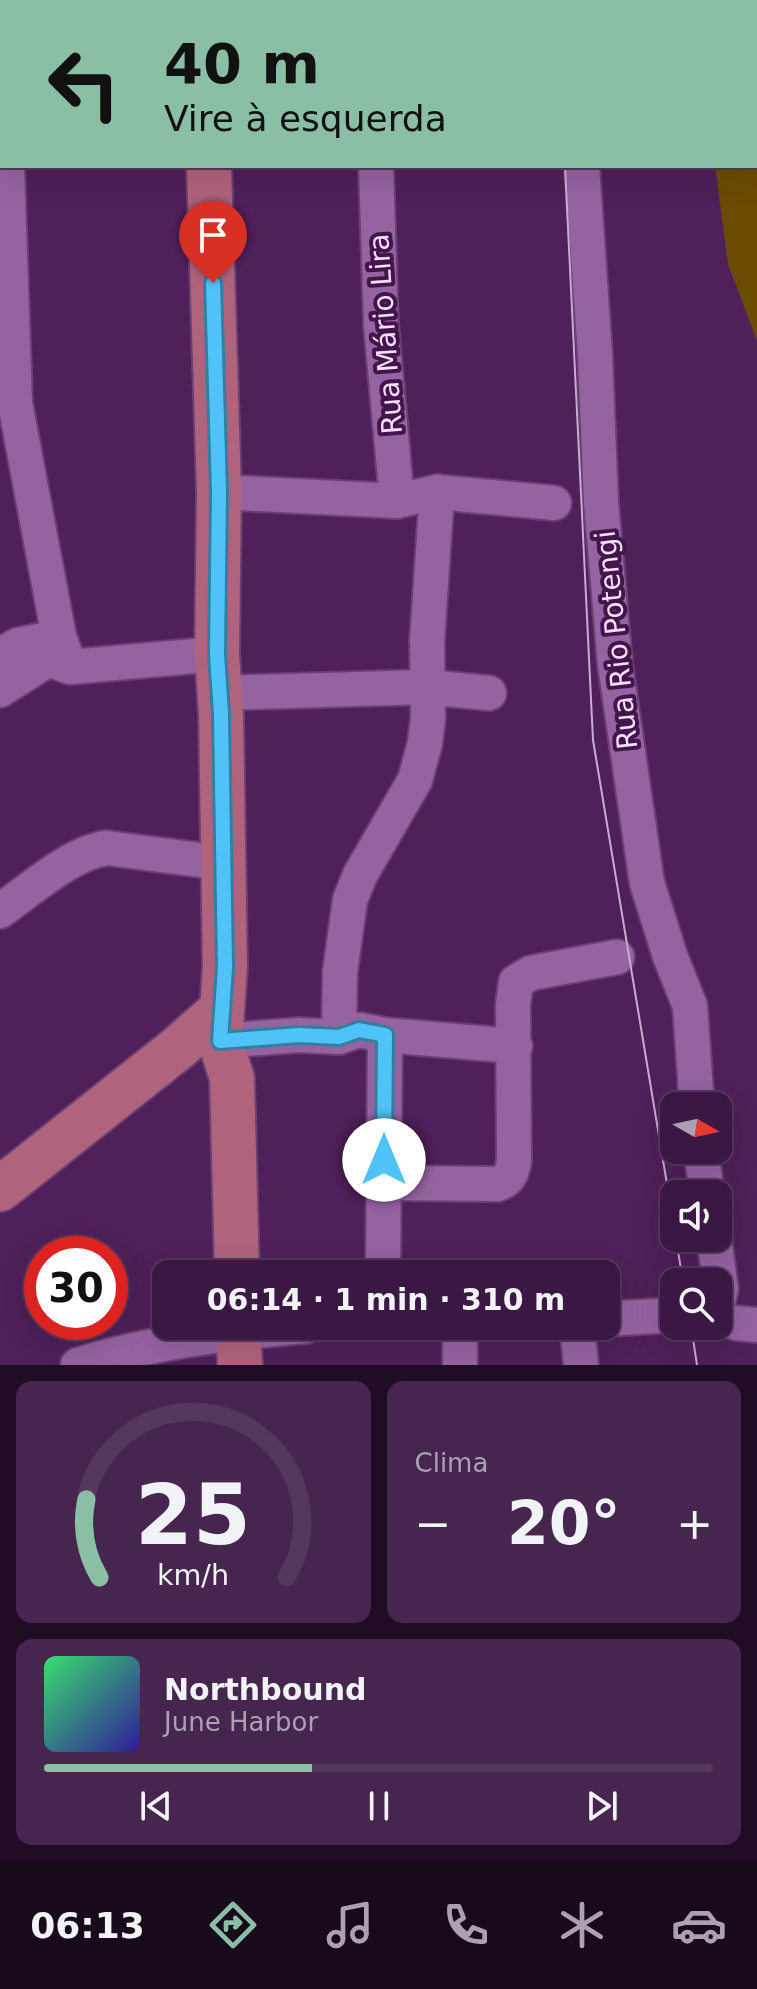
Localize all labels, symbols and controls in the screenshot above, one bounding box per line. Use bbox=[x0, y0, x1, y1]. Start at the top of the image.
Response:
text: 40 m bbox=[164, 31, 320, 96]
icon: left bbox=[32, 32, 136, 136]
text: Vire à esquerda bbox=[164, 98, 447, 139]
pin bbox=[179, 201, 247, 283]
icon: arrive bbox=[191, 213, 235, 257]
street label: Rua Mário Lira bbox=[362, 233, 409, 435]
street label: Rua Rio Potengi bbox=[589, 529, 644, 751]
north arrow bbox=[660, 1092, 732, 1164]
map controls bbox=[660, 1092, 732, 1340]
position arrow bbox=[342, 1118, 426, 1202]
button: sound bbox=[660, 1180, 732, 1252]
speed limit sign: 30 bbox=[24, 1236, 128, 1340]
button: search bbox=[660, 1268, 732, 1340]
text: 06:14 · 1 min · 310 m bbox=[207, 1282, 565, 1317]
text: Clima bbox=[415, 1448, 488, 1478]
text: 25 bbox=[135, 1467, 251, 1564]
text: 20° bbox=[507, 1488, 621, 1558]
text: − bbox=[415, 1498, 451, 1549]
text: + bbox=[676, 1498, 713, 1549]
text: km/h bbox=[157, 1558, 229, 1592]
text: Northbound bbox=[164, 1672, 367, 1707]
text: June Harbor bbox=[164, 1707, 318, 1737]
icon: previous bbox=[134, 1784, 178, 1828]
icon: pause bbox=[357, 1784, 401, 1828]
icon: next bbox=[580, 1784, 624, 1828]
icon: directions bbox=[205, 1897, 261, 1953]
icon: music bbox=[322, 1897, 378, 1953]
icon: phone bbox=[438, 1897, 494, 1953]
icon: climate bbox=[554, 1897, 610, 1953]
icon: car bbox=[671, 1897, 727, 1953]
text: 06:13 bbox=[30, 1905, 145, 1946]

